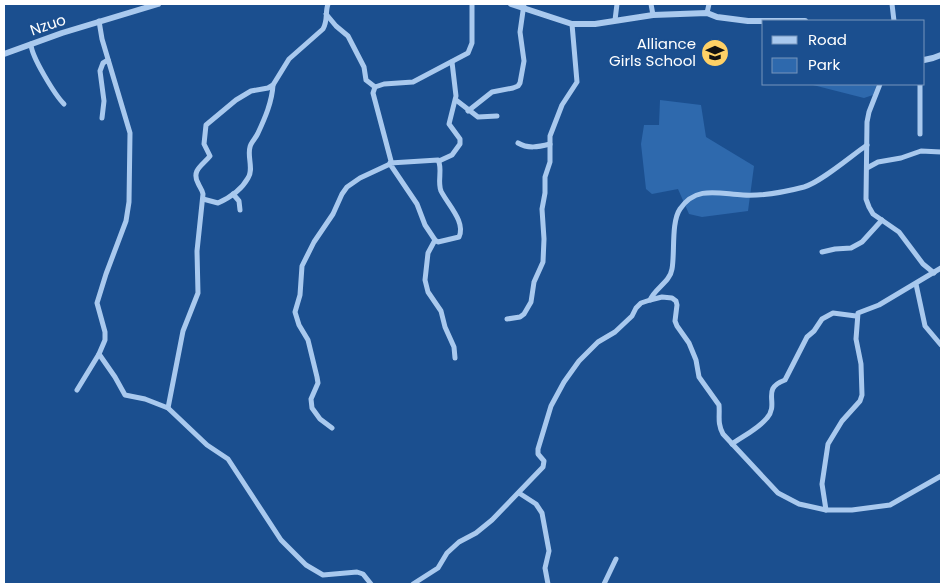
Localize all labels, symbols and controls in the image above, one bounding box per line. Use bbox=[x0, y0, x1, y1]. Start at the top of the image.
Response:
street label: Nzuo bbox=[27, 9, 69, 40]
legend bbox=[762, 20, 925, 85]
text: Road bbox=[808, 29, 847, 50]
place label: Alliance Girls School bbox=[609, 33, 696, 71]
school or university icon: Alliance Girls School bbox=[700, 38, 730, 68]
text: Park bbox=[808, 54, 840, 75]

